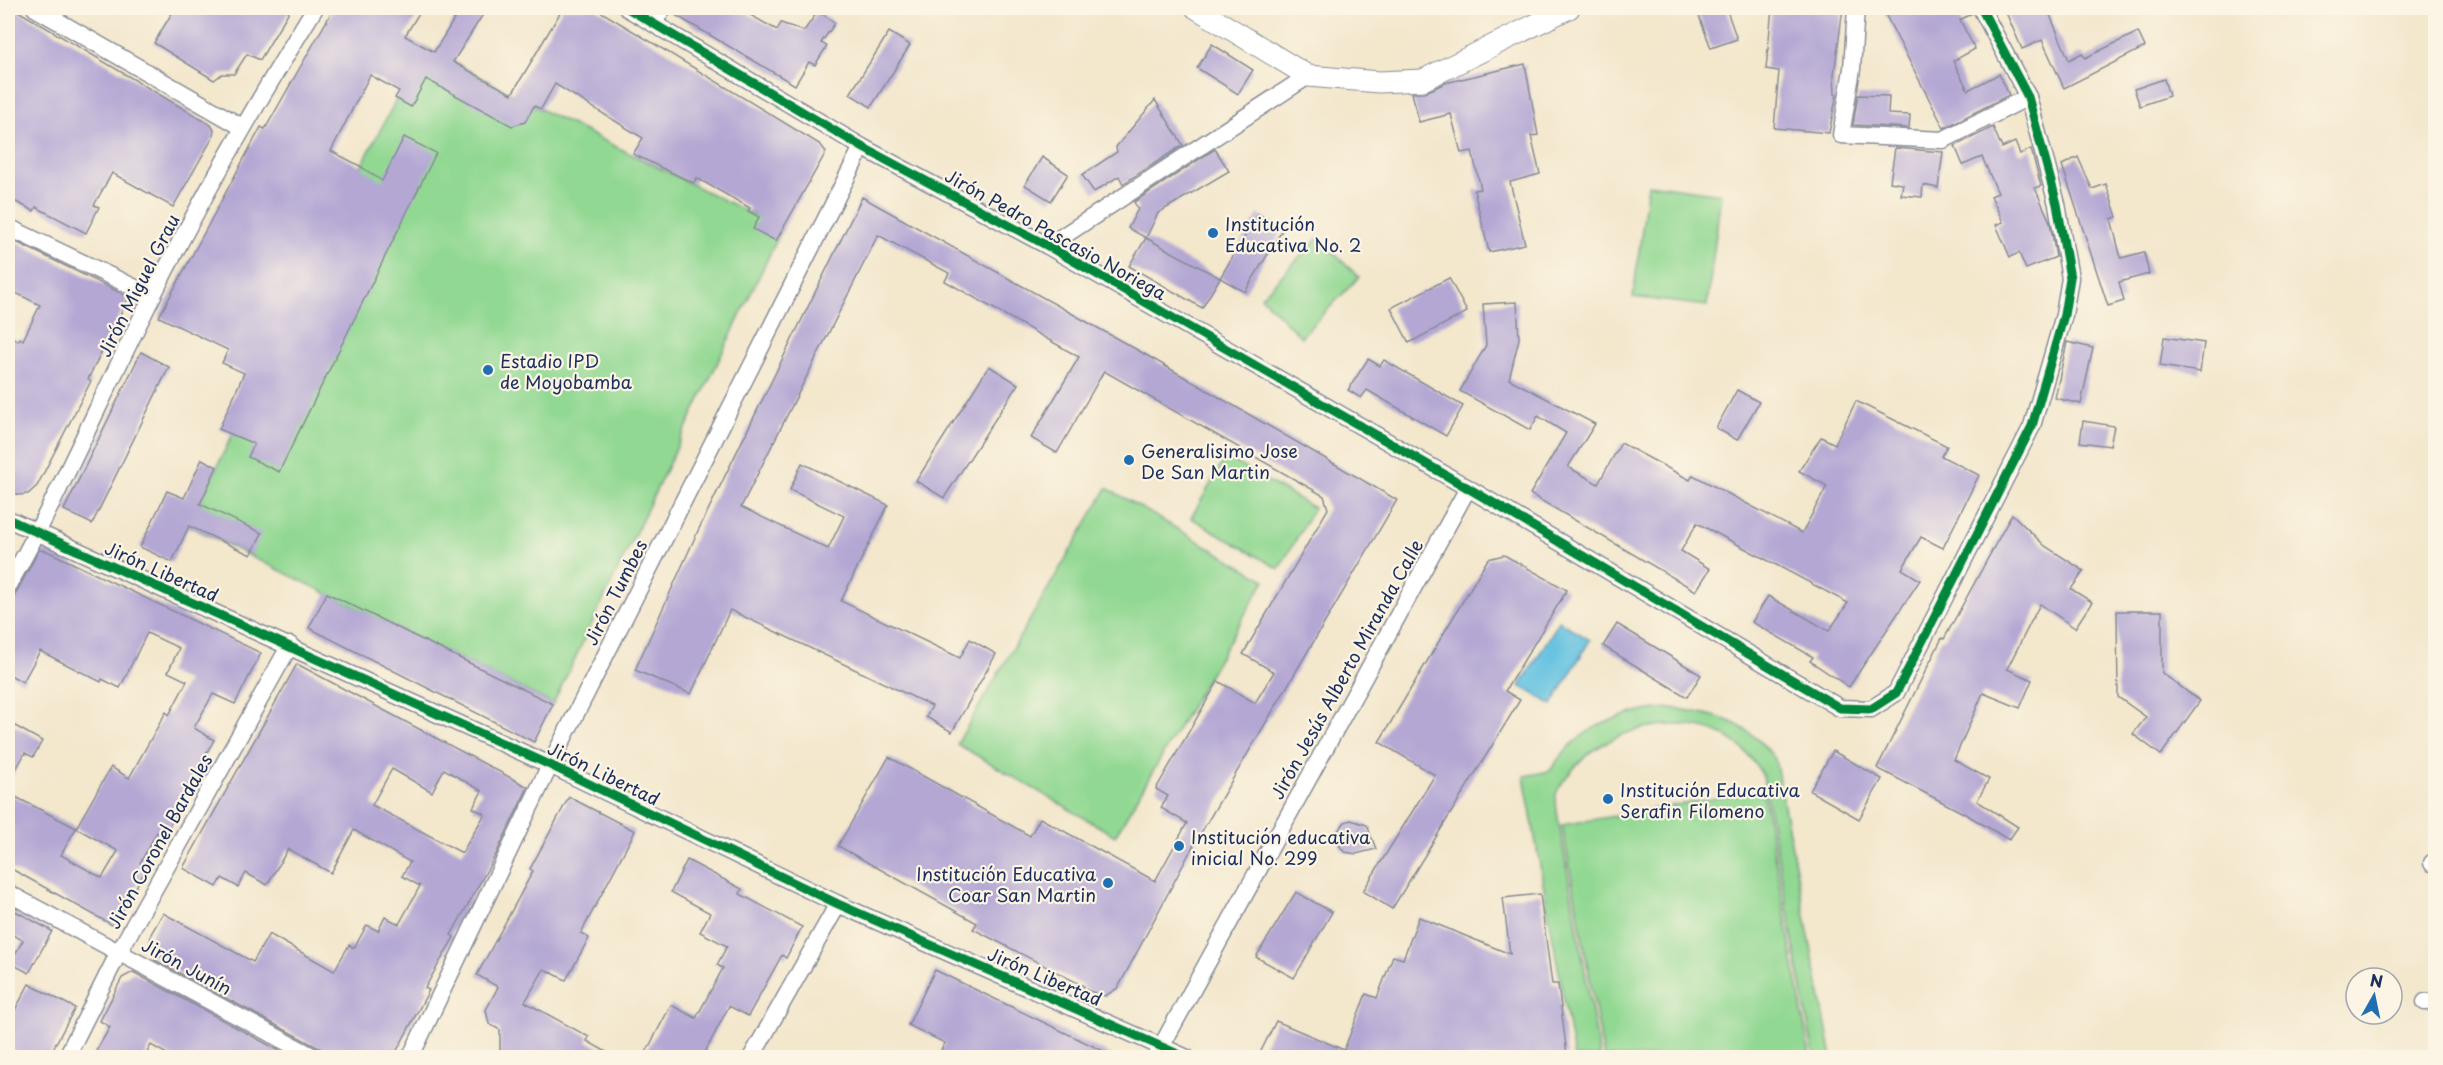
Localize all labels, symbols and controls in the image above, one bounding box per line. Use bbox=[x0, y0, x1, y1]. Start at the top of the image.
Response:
street label: Jirón Pedro Pascasio Noriega bbox=[940, 162, 1172, 307]
street label: Jirón Miguel Grau bbox=[90, 209, 186, 361]
place label: Institución Educativa No. 2 bbox=[1225, 210, 1362, 258]
marker: Institución Educativa No. 2 bbox=[1206, 226, 1220, 240]
place label: Estadio IPD de Moyobamba bbox=[500, 347, 633, 395]
marker: Estadio IPD de Moyobamba bbox=[481, 363, 495, 377]
place label: Generalisimo Jose De San Martin bbox=[1141, 437, 1298, 485]
marker: Generalisimo Jose De San Martin bbox=[1122, 453, 1136, 467]
street label: Jirón Libertad bbox=[101, 534, 223, 608]
street label: Jirón Tumbes bbox=[577, 534, 653, 650]
street label: Jirón Jesús Alberto Miranda Calle bbox=[1263, 534, 1429, 804]
street label: Jirón Libertad bbox=[543, 734, 665, 812]
street label: Jirón Coronel Bardales bbox=[100, 749, 218, 933]
place label: Institución Educativa Serafin Filomeno bbox=[1620, 776, 1800, 824]
marker: Institución Educativa Serafin Filomeno bbox=[1601, 792, 1615, 806]
place label: Institución educativa inicial No. 299 bbox=[1191, 823, 1371, 871]
marker: Institución educativa inicial No. 299 bbox=[1172, 839, 1186, 853]
place label: Institución Educativa Coar San Martin bbox=[916, 860, 1097, 908]
marker: Institución Educativa Coar San Martin bbox=[1101, 876, 1115, 890]
street label: Jirón Junín bbox=[137, 931, 237, 1001]
street label: Jirón Libertad bbox=[984, 940, 1106, 1012]
north arrow bbox=[2344, 966, 2404, 1026]
text: N bbox=[2368, 967, 2385, 993]

